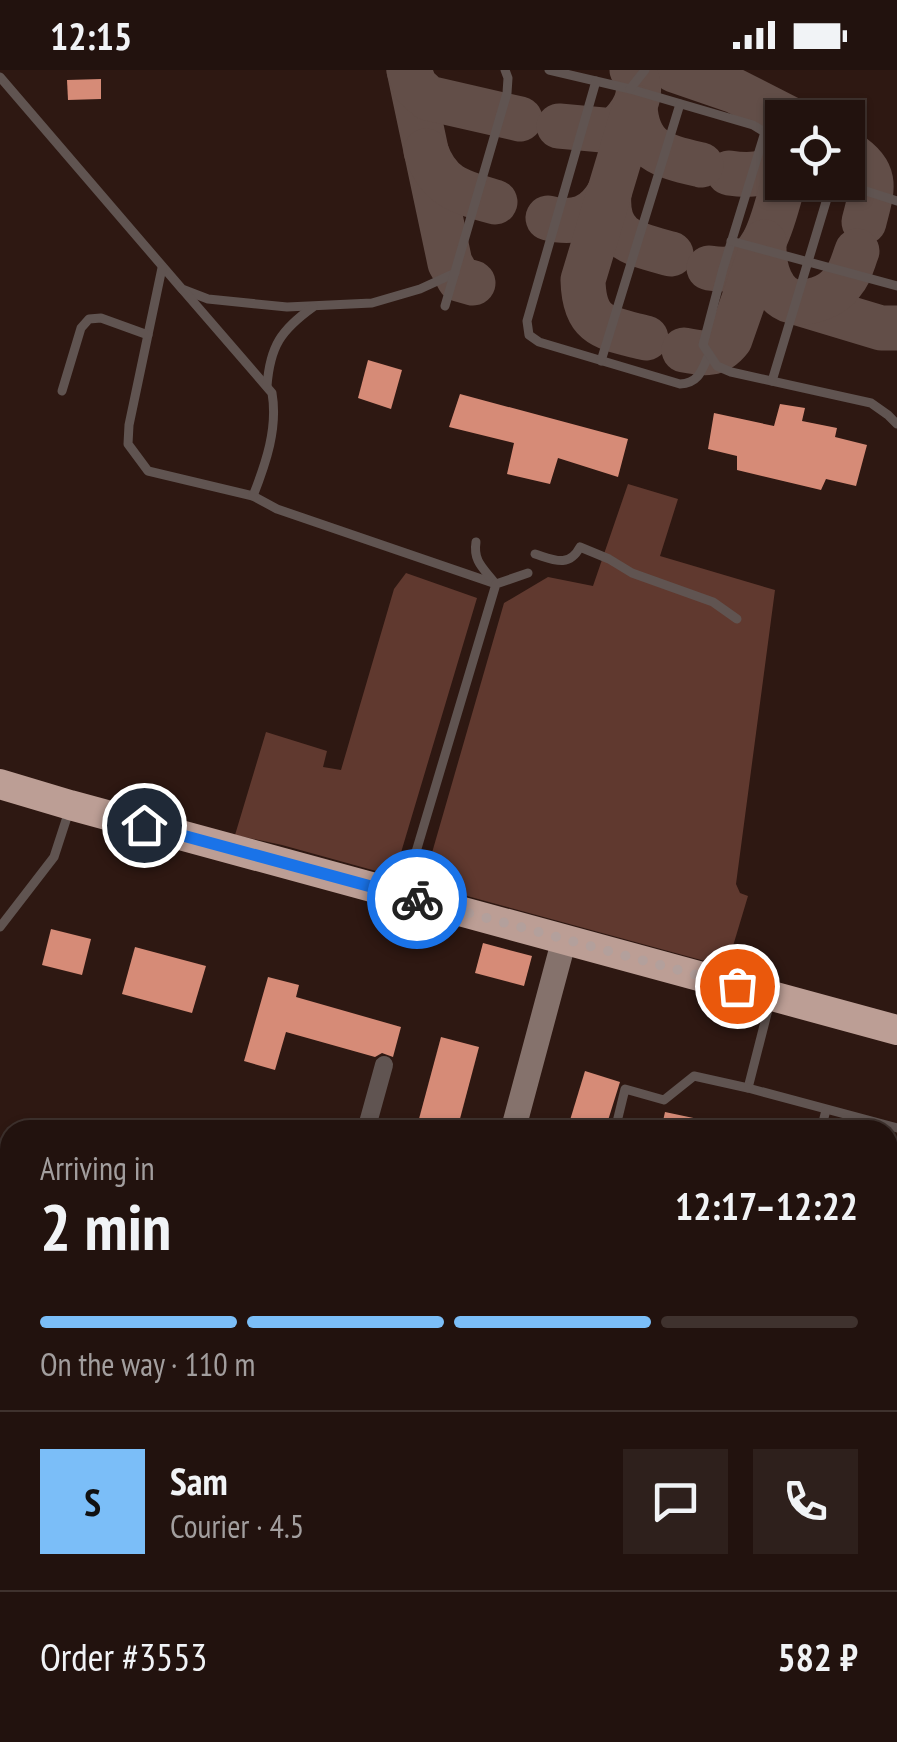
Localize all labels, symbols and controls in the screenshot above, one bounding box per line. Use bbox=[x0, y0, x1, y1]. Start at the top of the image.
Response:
text: 12:15 bbox=[50, 11, 132, 60]
map controls bbox=[765, 100, 865, 200]
button: locate bbox=[765, 100, 865, 200]
pin bbox=[102, 783, 187, 868]
icon: home bbox=[117, 798, 172, 853]
courier bbox=[367, 849, 467, 949]
icon: bike bbox=[390, 872, 445, 927]
pin bbox=[695, 944, 780, 1029]
icon: bag bbox=[710, 959, 765, 1014]
text: Arriving in bbox=[40, 1147, 155, 1189]
text: 12:17–12:22 bbox=[675, 1181, 858, 1230]
text: 2 min bbox=[40, 1184, 171, 1268]
text: On the way · 110 m bbox=[40, 1343, 255, 1385]
button: chat bbox=[623, 1449, 728, 1554]
button: phone bbox=[753, 1449, 858, 1554]
text: Sam bbox=[170, 1456, 228, 1505]
text: S bbox=[84, 1477, 101, 1526]
text: Courier · 4.5 bbox=[170, 1505, 304, 1547]
text: Order #3553 bbox=[40, 1632, 207, 1681]
text: 582 ₽ bbox=[778, 1632, 858, 1681]

